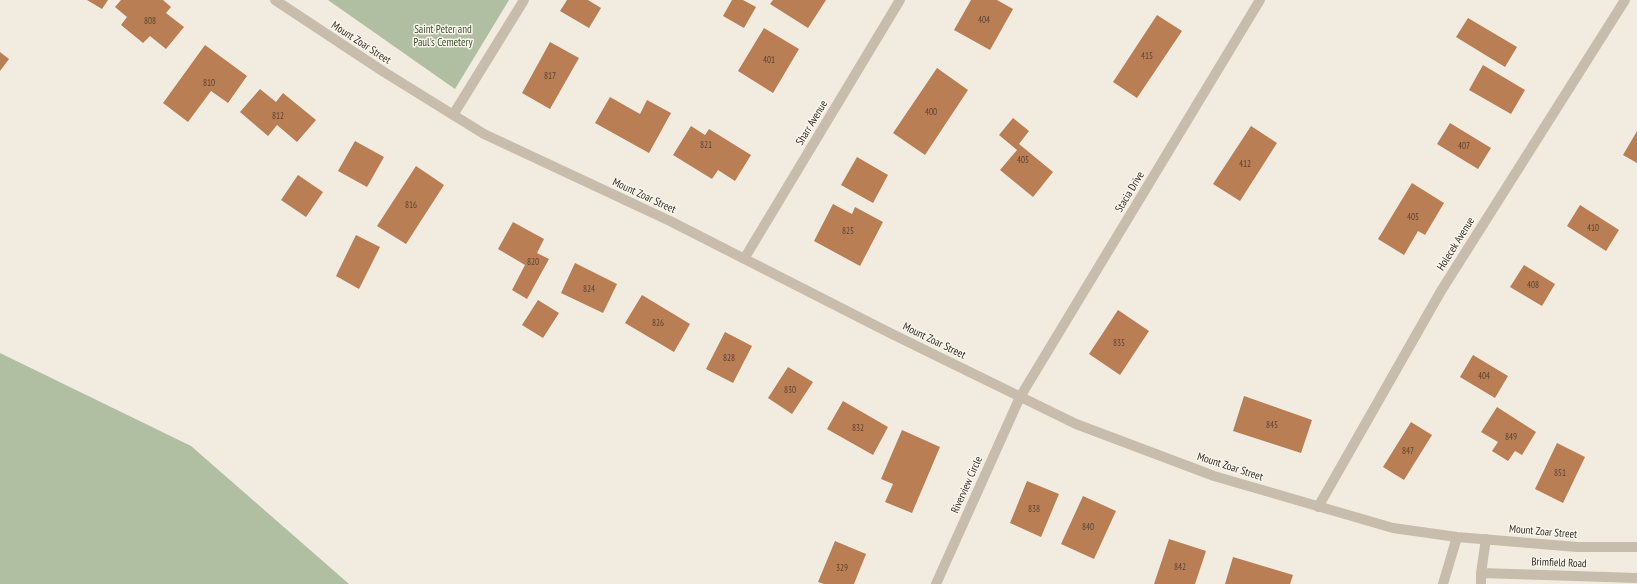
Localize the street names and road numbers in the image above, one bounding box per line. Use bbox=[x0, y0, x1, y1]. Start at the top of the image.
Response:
street label: Mount Zoar Street bbox=[329, 19, 393, 67]
street label: Sharr Avenue bbox=[793, 98, 831, 148]
street label: Stacia Drive bbox=[1113, 169, 1147, 215]
street label: Mount Zoar Street bbox=[610, 176, 678, 216]
street label: Holecek Avenue bbox=[1434, 215, 1478, 273]
street label: Mount Zoar Street bbox=[900, 320, 968, 362]
street label: Mount Zoar Street bbox=[1195, 450, 1265, 484]
street label: Riverview Circle bbox=[949, 455, 985, 515]
street label: Mount Zoar Street bbox=[1508, 522, 1578, 542]
street label: Brimfield Road bbox=[1531, 555, 1587, 571]

